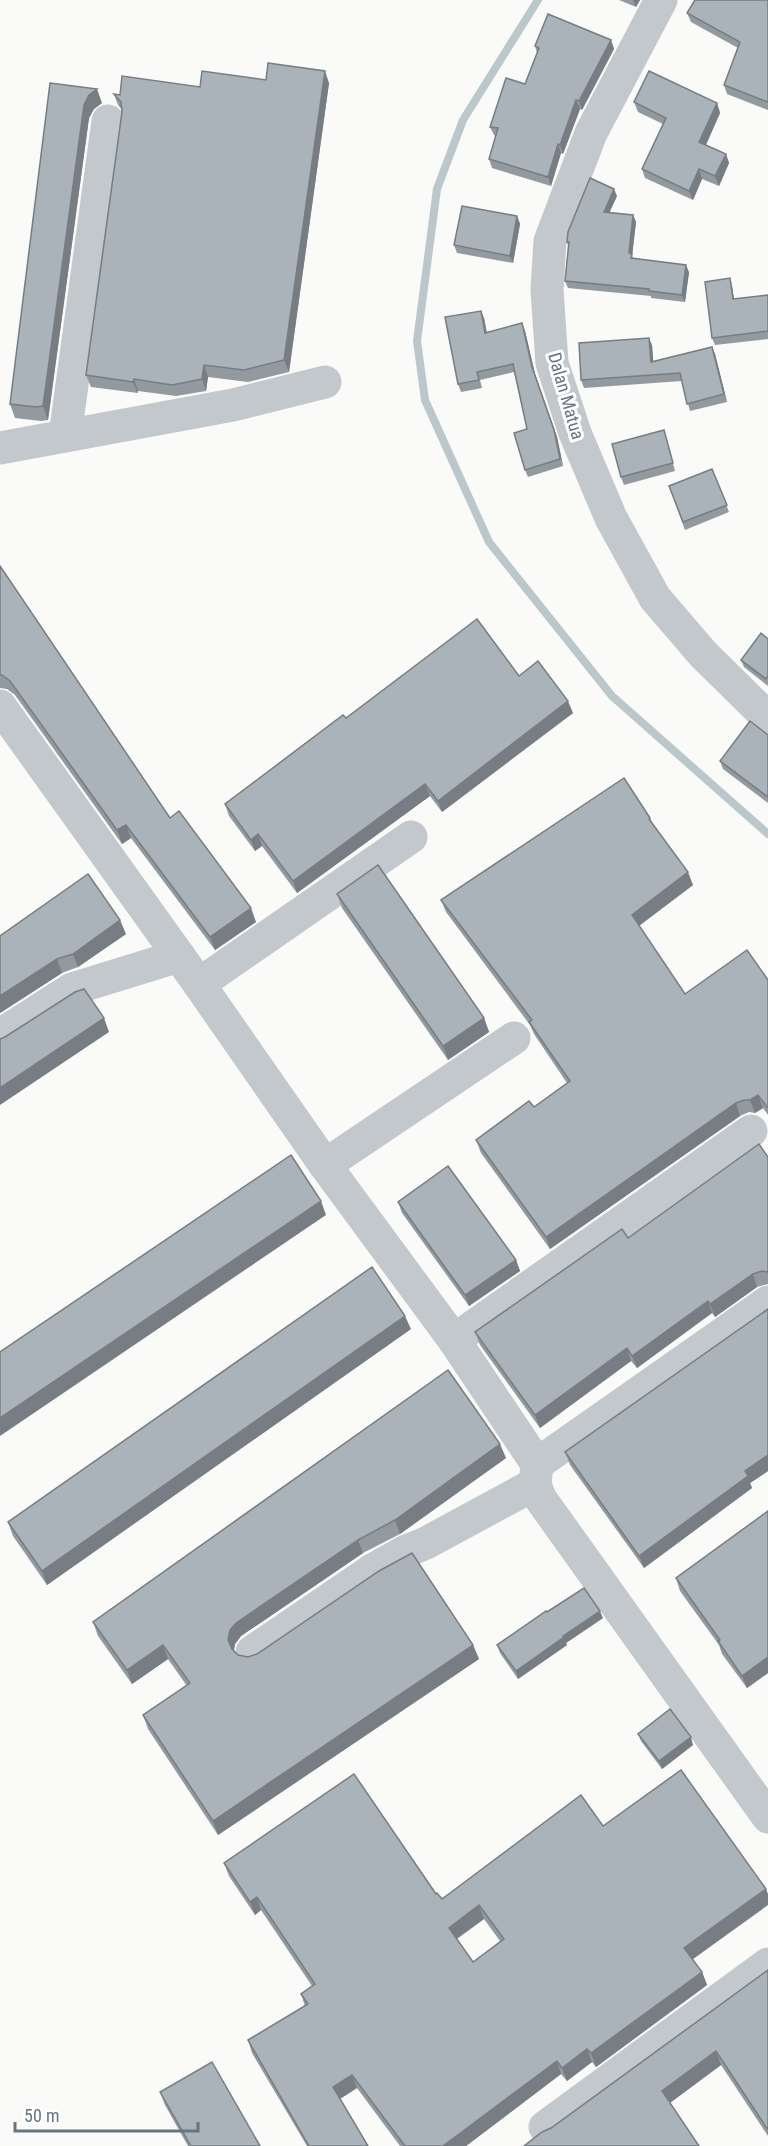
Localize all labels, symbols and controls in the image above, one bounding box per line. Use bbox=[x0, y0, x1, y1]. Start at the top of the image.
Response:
street label: Dalan Matua bbox=[544, 350, 589, 442]
scale bar bbox=[15, 2095, 198, 2133]
text: 50 m bbox=[24, 2105, 59, 2126]

